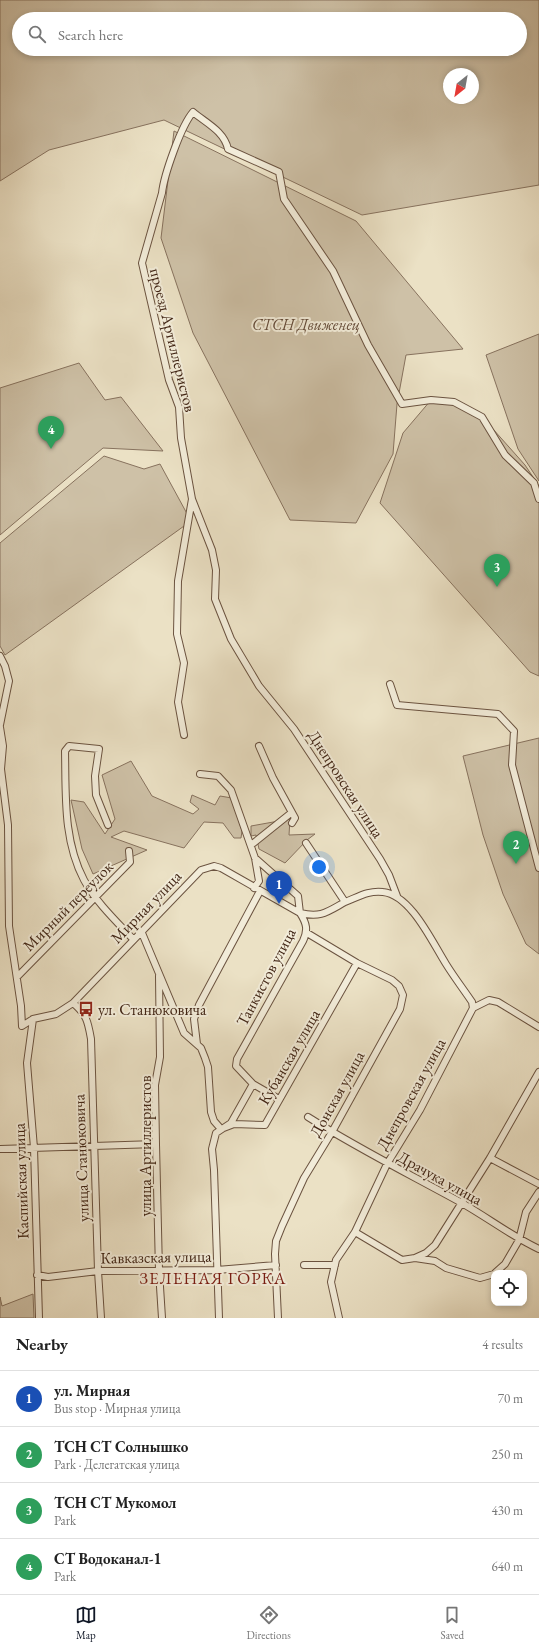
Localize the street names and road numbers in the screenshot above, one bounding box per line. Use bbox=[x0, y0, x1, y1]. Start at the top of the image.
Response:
street label: проезд Артиллеристов bbox=[145, 266, 201, 414]
street label: Днепровская улица bbox=[303, 726, 389, 843]
street label: Мирный переулок bbox=[18, 856, 118, 956]
street label: Мирная улица bbox=[106, 866, 186, 948]
street label: Танкистов улица bbox=[231, 924, 301, 1030]
street label: Кубанская улица bbox=[253, 1005, 325, 1108]
street label: Днепровская улица bbox=[372, 1034, 451, 1154]
street label: Донская улица bbox=[305, 1047, 370, 1141]
street label: улица Артиллеристов bbox=[135, 1075, 156, 1217]
street label: улица Станюковича bbox=[68, 1093, 94, 1222]
street label: Каспийская улица bbox=[8, 1122, 34, 1239]
street label: Драчука улица bbox=[394, 1146, 487, 1210]
street label: Кавказская улица bbox=[100, 1246, 212, 1268]

